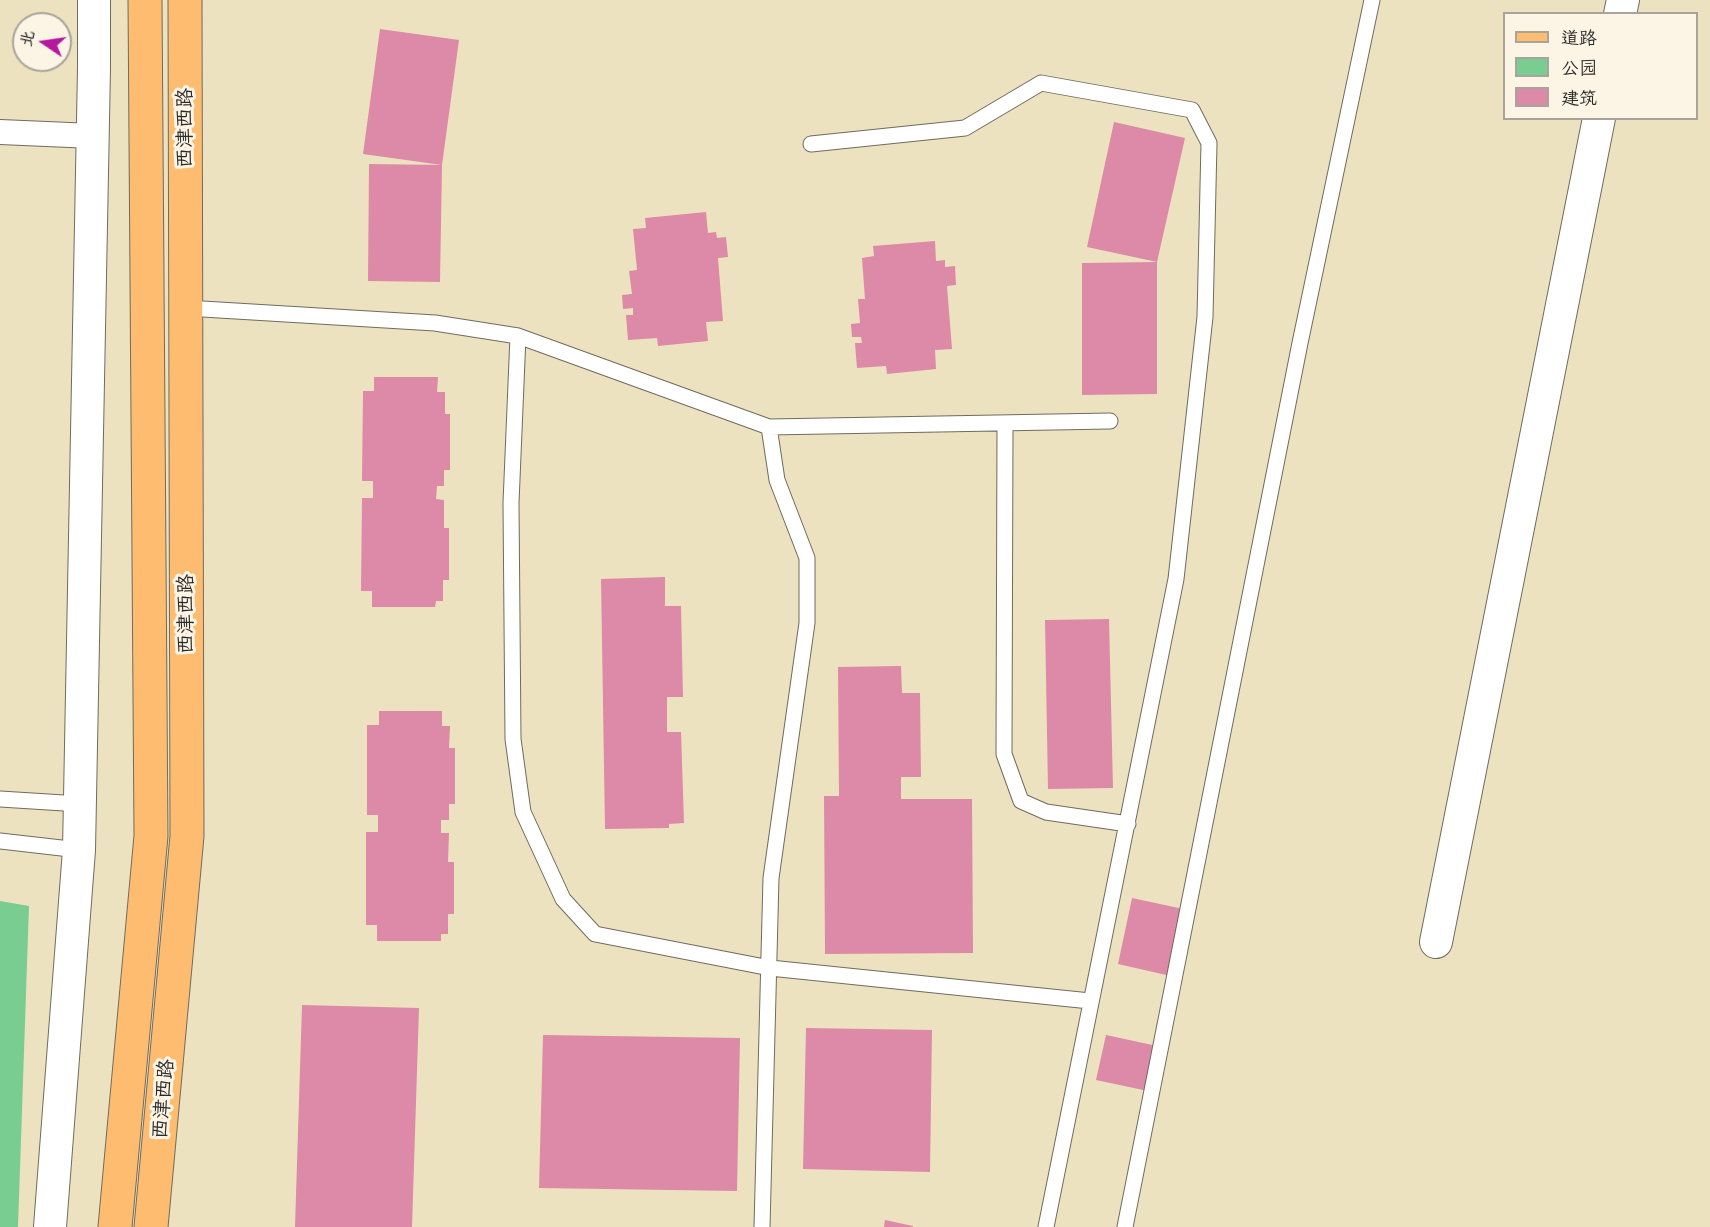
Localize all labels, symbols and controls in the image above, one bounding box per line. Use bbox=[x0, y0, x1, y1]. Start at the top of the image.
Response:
north arrow bbox=[12, 12, 72, 72]
legend bbox=[1503, 12, 1698, 120]
text: 道路 bbox=[1561, 25, 1597, 49]
text: 北 bbox=[14, 28, 38, 48]
text: 公园 bbox=[1561, 55, 1597, 79]
text: 建筑 bbox=[1561, 85, 1597, 109]
street label: 西津西路 bbox=[173, 88, 197, 168]
street label: 西津西路 bbox=[174, 574, 198, 654]
street label: 西津西路 bbox=[148, 1058, 178, 1140]

